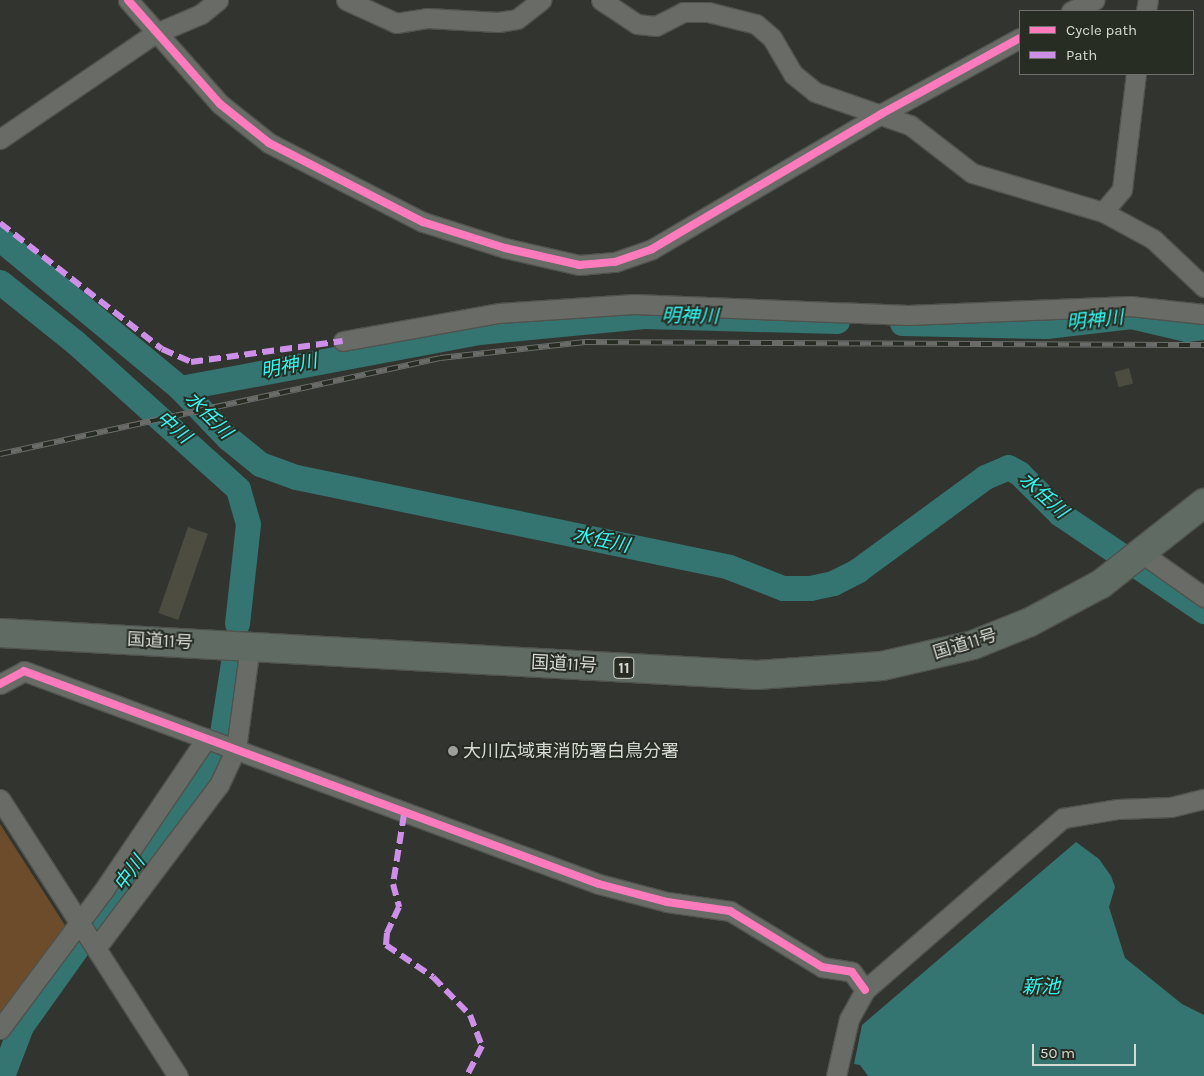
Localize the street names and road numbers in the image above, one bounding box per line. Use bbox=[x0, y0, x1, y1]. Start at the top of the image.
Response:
street label: 国道11号 bbox=[930, 624, 1000, 664]
street label: 国道11号 bbox=[127, 628, 193, 654]
street label: 国道11号 bbox=[531, 651, 597, 677]
road number: 11 bbox=[613, 654, 635, 681]

